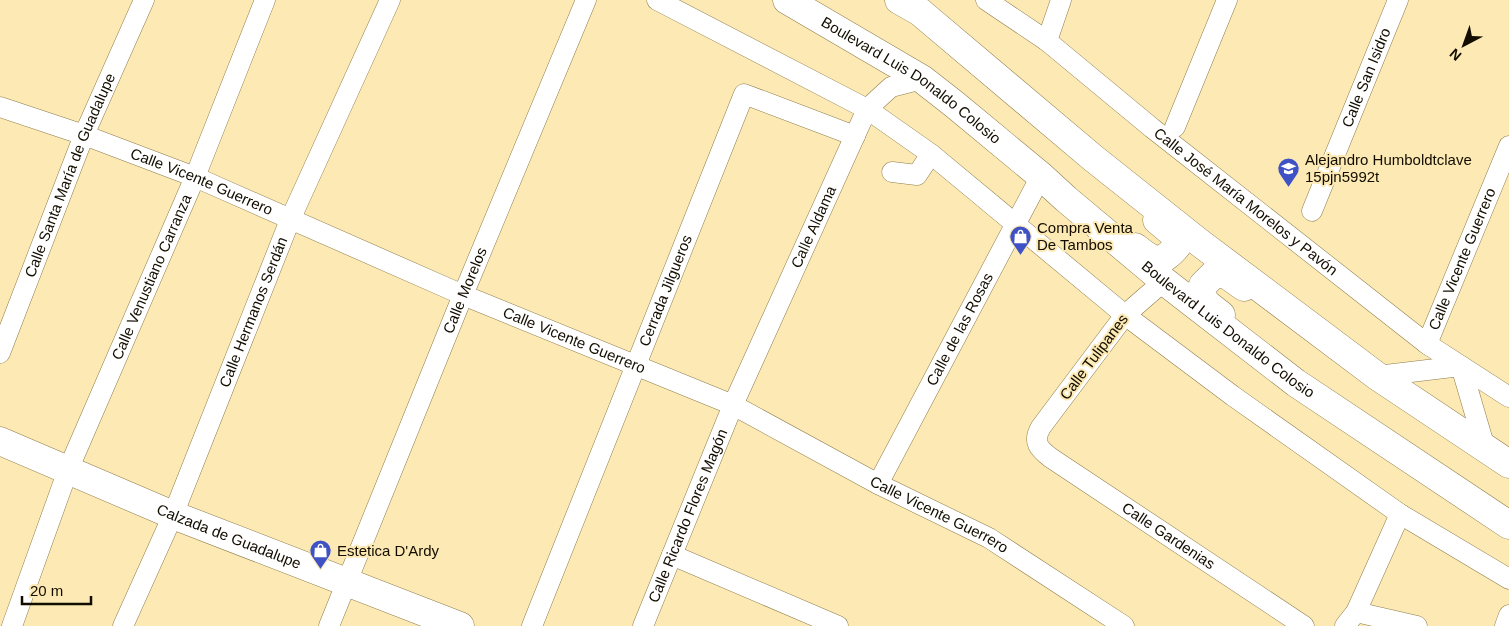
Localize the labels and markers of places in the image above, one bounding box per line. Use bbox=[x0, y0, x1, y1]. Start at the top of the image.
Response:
place label: Alejandro Humboldtclave 15pjn5992t bbox=[1305, 151, 1472, 185]
school or university icon: Alejandro Humboldtclave 15pjn5992t bbox=[1277, 157, 1301, 188]
place label: Compra Venta De Tambos bbox=[1037, 219, 1134, 253]
shop icon: Compra Venta De Tambos bbox=[1009, 225, 1033, 256]
shop icon: Estetica D'Ardy bbox=[309, 539, 333, 570]
place label: Estetica D'Ardy bbox=[337, 542, 440, 559]

